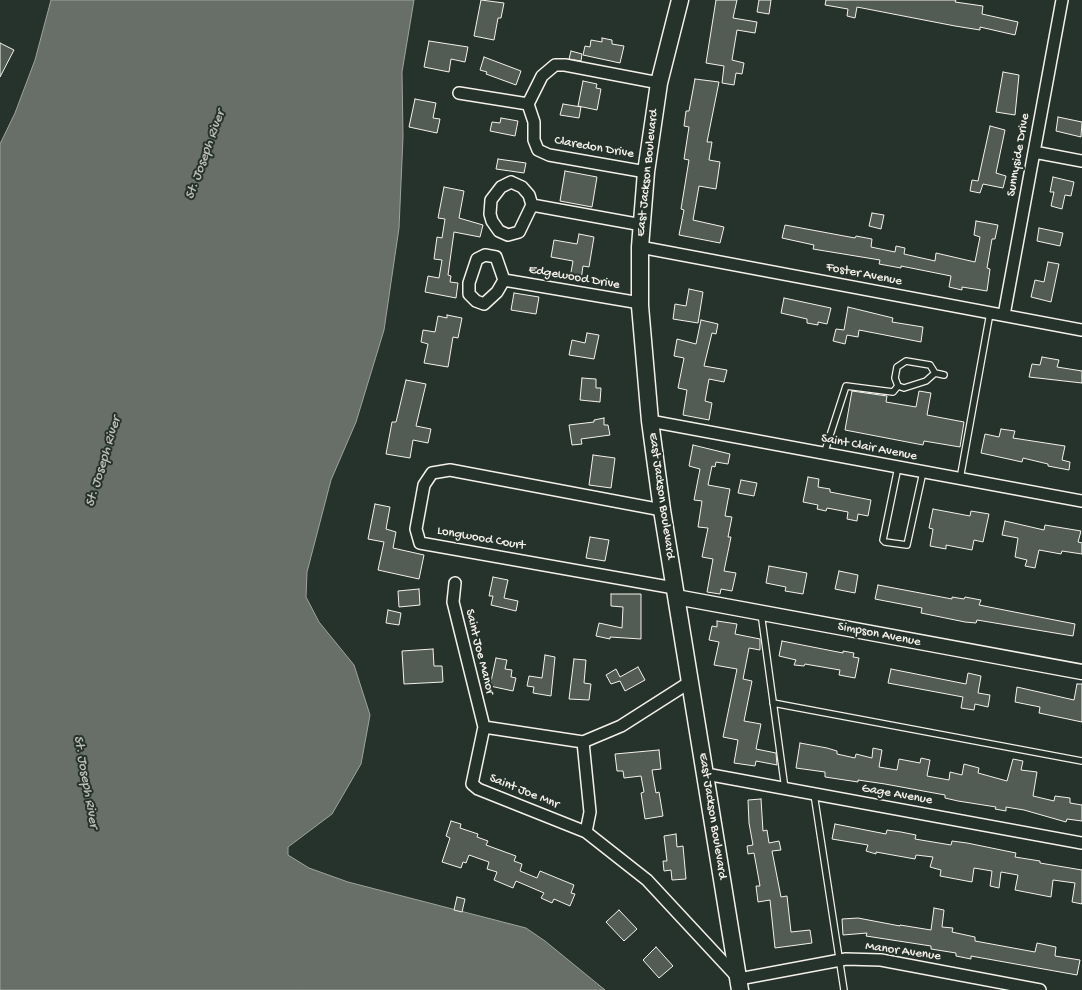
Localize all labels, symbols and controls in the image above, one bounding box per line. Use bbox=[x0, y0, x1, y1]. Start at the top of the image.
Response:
water label: St. Joseph River bbox=[182, 108, 230, 202]
street label: East Jackson Boulevard bbox=[634, 109, 662, 237]
street label: Sunnyside Drive bbox=[1004, 112, 1034, 198]
street label: Claredon Drive bbox=[553, 133, 635, 163]
street label: Foster Avenue bbox=[825, 260, 903, 290]
street label: Edgewood Drive bbox=[527, 262, 621, 294]
water label: St. Joseph River bbox=[82, 415, 126, 509]
street label: Saint Clair Avenue bbox=[820, 431, 918, 465]
street label: East Jackson Boulevard bbox=[644, 432, 678, 560]
street label: Longwood Court bbox=[436, 524, 526, 554]
street label: Saint Joe Manor bbox=[461, 608, 497, 696]
street label: Simpson Avenue bbox=[836, 619, 922, 651]
water label: St. Joseph River bbox=[69, 735, 101, 829]
street label: East Jackson Boulevard bbox=[694, 752, 730, 880]
street label: Saint Joe Mnr bbox=[487, 771, 561, 813]
street label: Gage Avenue bbox=[860, 781, 934, 809]
street label: Manor Avenue bbox=[864, 939, 942, 965]

